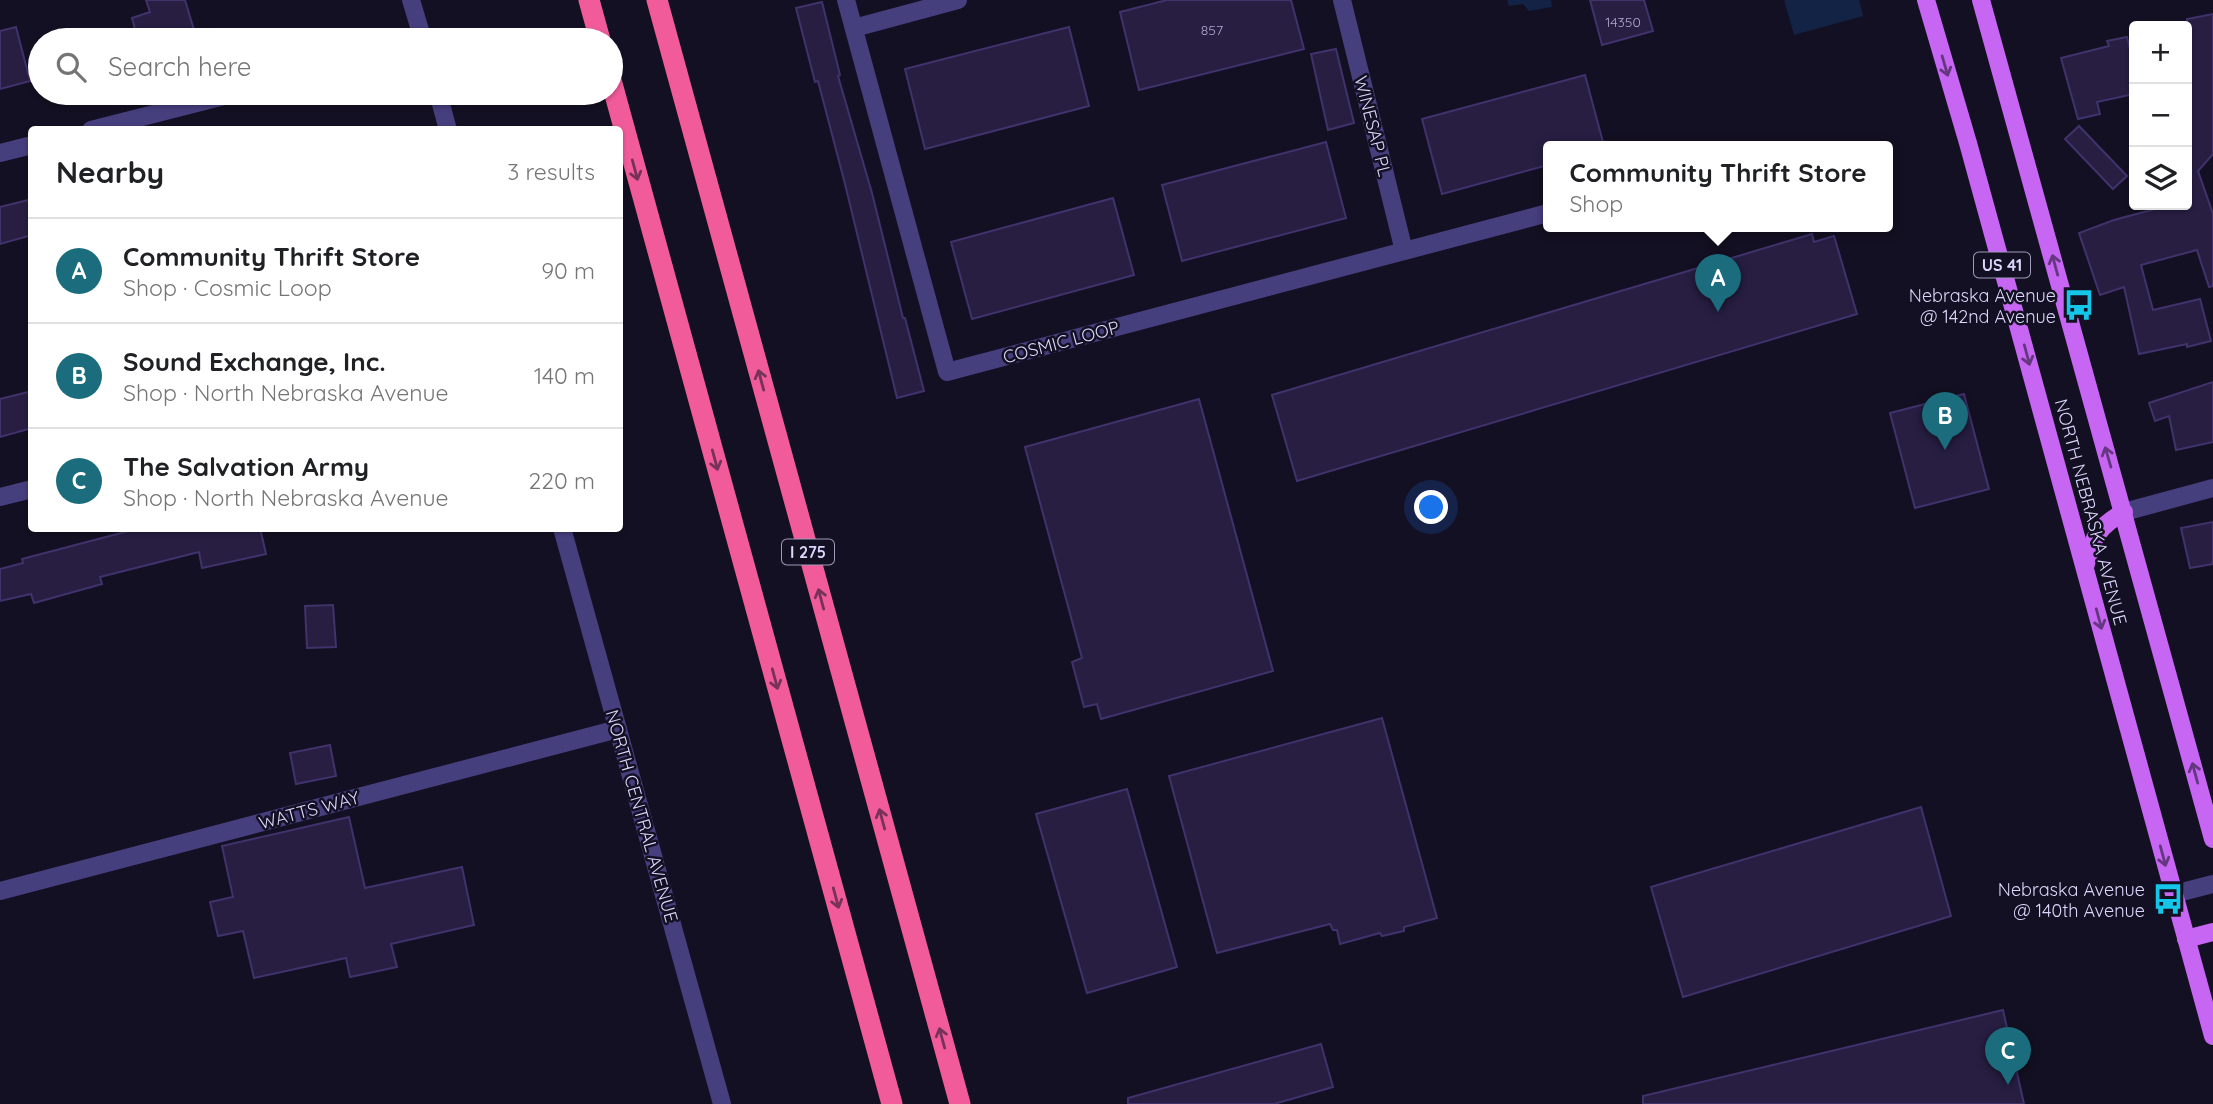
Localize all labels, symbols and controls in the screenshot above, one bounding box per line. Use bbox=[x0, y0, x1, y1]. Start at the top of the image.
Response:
house number: 14350 bbox=[1605, 13, 1641, 31]
house number: 857 bbox=[1201, 21, 1223, 39]
map controls bbox=[2129, 21, 2192, 210]
button: + bbox=[2129, 21, 2192, 84]
search box bbox=[28, 28, 623, 105]
icon: search bbox=[52, 48, 90, 86]
text: Search here bbox=[108, 50, 252, 83]
one-way arrow bbox=[1939, 54, 1952, 76]
street label: WINESAP PL bbox=[1349, 73, 1397, 179]
button: − bbox=[2129, 84, 2192, 147]
popup bbox=[1543, 141, 1893, 232]
button: layers bbox=[2129, 147, 2192, 210]
text: Nearby bbox=[56, 153, 164, 191]
text: Community Thrift Store bbox=[1569, 156, 1867, 189]
text: 3 results bbox=[507, 157, 595, 186]
one-way arrow bbox=[630, 158, 643, 180]
text: Shop bbox=[1569, 189, 1623, 218]
text: Community Thrift Store bbox=[123, 240, 420, 273]
road number: US 41 bbox=[1974, 252, 2030, 278]
pin: A bbox=[1695, 254, 1741, 312]
one-way arrow bbox=[2048, 254, 2061, 276]
text: A bbox=[72, 256, 86, 285]
text: 90 m bbox=[541, 256, 595, 285]
text: Shop · Cosmic Loop bbox=[123, 273, 332, 302]
place label: Nebraska Avenue @ 142nd Avenue bbox=[1909, 284, 2056, 328]
bus stop icon: Nebraska Avenue @ 142nd Avenue bbox=[2062, 288, 2096, 322]
street label: COSMIC LOOP bbox=[1000, 315, 1122, 369]
one-way arrow bbox=[2021, 344, 2034, 366]
text: Sound Exchange, Inc. bbox=[123, 345, 386, 378]
text: B bbox=[71, 361, 87, 390]
text: 140 m bbox=[534, 361, 595, 390]
one-way arrow bbox=[754, 369, 767, 392]
text: Shop · North Nebraska Avenue bbox=[123, 378, 449, 407]
pin: B bbox=[1922, 392, 1968, 450]
street label: NORTH NEBRASKA AVENUE bbox=[2050, 396, 2132, 628]
one-way arrow bbox=[2101, 446, 2114, 468]
one-way arrow bbox=[709, 448, 722, 471]
text: The Salvation Army bbox=[123, 450, 369, 483]
text: C bbox=[72, 466, 86, 495]
text: 220 m bbox=[529, 466, 595, 495]
text: Shop · North Nebraska Avenue bbox=[123, 483, 449, 512]
your location bbox=[1414, 490, 1448, 524]
road number: I 275 bbox=[782, 540, 834, 565]
one-way arrow bbox=[814, 589, 827, 611]
one-way arrow bbox=[2093, 607, 2106, 630]
one-way arrow bbox=[770, 668, 783, 690]
street label: NORTH CENTRAL AVENUE bbox=[601, 707, 683, 925]
one-way arrow bbox=[2188, 763, 2201, 785]
street label: WATTS WAY bbox=[256, 786, 362, 834]
one-way arrow bbox=[874, 808, 887, 830]
one-way arrow bbox=[2157, 844, 2170, 866]
place label: Nebraska Avenue @ 140th Avenue bbox=[1998, 878, 2145, 922]
bus stop icon: Nebraska Avenue @ 140th Avenue bbox=[2151, 882, 2185, 916]
one-way arrow bbox=[830, 887, 843, 909]
one-way arrow bbox=[935, 1027, 948, 1050]
pin: C bbox=[1985, 1027, 2031, 1085]

